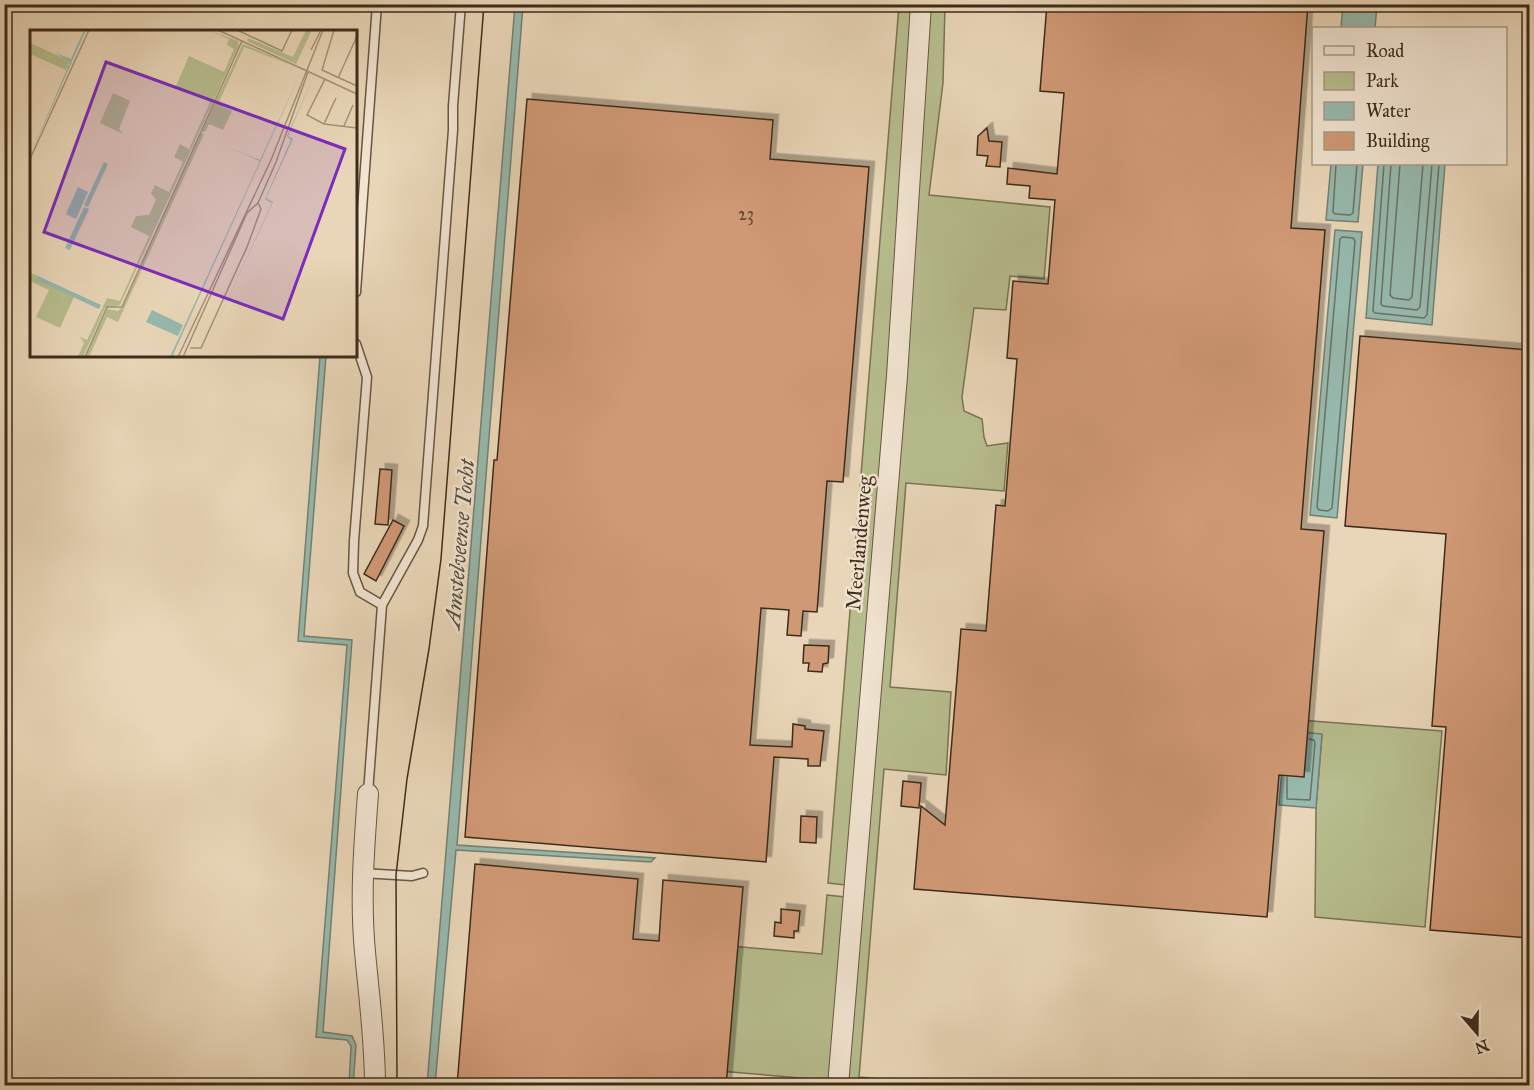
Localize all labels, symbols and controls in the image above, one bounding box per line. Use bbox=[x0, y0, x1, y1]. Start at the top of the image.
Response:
legend bbox=[1312, 27, 1507, 165]
inset map bbox=[30, 30, 357, 357]
text: Road bbox=[1366, 40, 1404, 62]
text: Park bbox=[1366, 70, 1399, 92]
text: Water bbox=[1366, 100, 1411, 122]
text: Building bbox=[1366, 130, 1430, 153]
house number: 23 bbox=[738, 203, 754, 225]
water label: Amstelveense Tocht bbox=[438, 457, 480, 632]
street label: Meerlandenweg bbox=[840, 474, 878, 611]
north arrow bbox=[1447, 1003, 1507, 1063]
text: N bbox=[1472, 1035, 1492, 1058]

